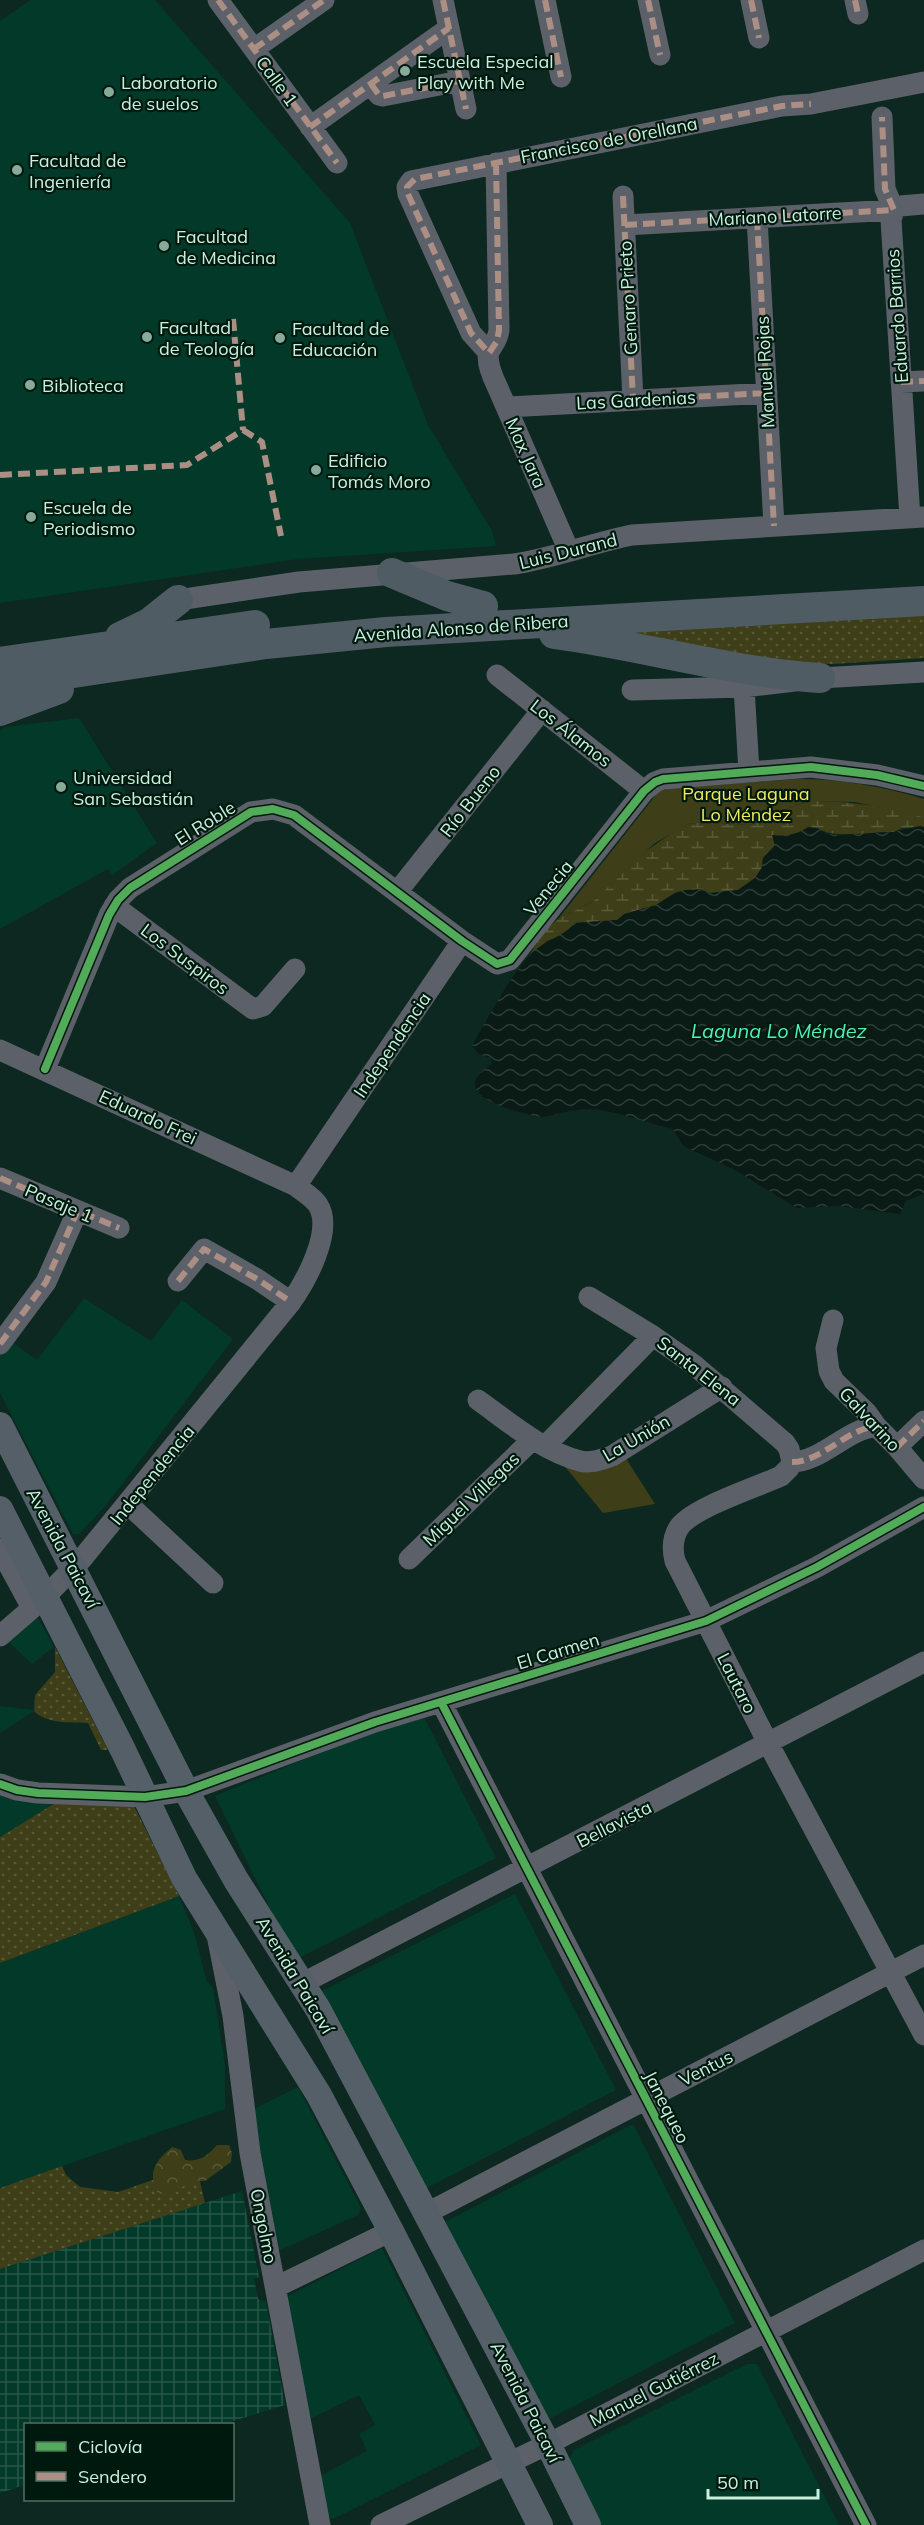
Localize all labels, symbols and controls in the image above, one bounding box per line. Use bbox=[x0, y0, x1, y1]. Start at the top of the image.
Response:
place label: Escuela Especial Play with Me bbox=[417, 50, 554, 94]
street label: Calle 1 bbox=[251, 51, 303, 111]
marker: Escuela Especial Play with Me bbox=[398, 64, 412, 78]
place label: Laboratorio de suelos bbox=[121, 71, 218, 115]
marker: Laboratorio de suelos bbox=[102, 85, 116, 99]
street label: Francisco de Orellana bbox=[519, 112, 699, 168]
place label: Facultad de Ingeniería bbox=[29, 149, 126, 193]
marker: Facultad de Ingeniería bbox=[10, 163, 24, 177]
street label: Mariano Latorre bbox=[708, 201, 842, 231]
place label: Facultad de Medicina bbox=[176, 225, 276, 269]
marker: Facultad de Medicina bbox=[157, 239, 171, 253]
street label: Genaro Prieto bbox=[614, 240, 642, 356]
street label: Eduardo Barrios bbox=[881, 248, 913, 384]
street label: Manuel Rojas bbox=[751, 315, 779, 429]
place label: Facultad de Teología bbox=[159, 316, 254, 360]
place label: Facultad de Educación bbox=[292, 317, 389, 361]
marker: Facultad de Teología bbox=[140, 330, 154, 344]
marker: Facultad de Educación bbox=[273, 331, 287, 345]
place label: Biblioteca bbox=[42, 374, 124, 397]
marker: Biblioteca bbox=[23, 378, 37, 392]
street label: Las Gardenias bbox=[576, 385, 696, 415]
street label: Max Jara bbox=[500, 414, 552, 492]
place label: Edificio Tomás Moro bbox=[328, 449, 430, 493]
marker: Edificio Tomás Moro bbox=[309, 463, 323, 477]
place label: Escuela de Periodismo bbox=[43, 496, 135, 540]
marker: Escuela de Periodismo bbox=[24, 510, 38, 524]
street label: Luis Durand bbox=[517, 528, 619, 574]
street label: Avenida Alonso de Ribera bbox=[353, 609, 569, 647]
street label: Los Álamos bbox=[526, 694, 616, 772]
street label: Río Bueno bbox=[435, 760, 505, 842]
place label: Universidad San Sebastián bbox=[73, 766, 194, 810]
marker: Universidad San Sebastián bbox=[54, 780, 68, 794]
park label: Parque Laguna Lo Méndez bbox=[682, 782, 810, 826]
street label: El Roble bbox=[171, 795, 239, 851]
street label: Venecia bbox=[518, 855, 578, 921]
street label: Los Suspiros bbox=[136, 918, 234, 1000]
street label: Independencia bbox=[348, 988, 436, 1102]
water label: Laguna Lo Méndez bbox=[691, 1018, 868, 1043]
street label: Eduardo Frei bbox=[96, 1084, 200, 1150]
street label: Pasaje 1 bbox=[22, 1178, 96, 1228]
street label: Santa Elena bbox=[652, 1331, 746, 1411]
street label: Galvarino bbox=[834, 1382, 906, 1456]
street label: La Unión bbox=[598, 1410, 674, 1466]
street label: Independencia bbox=[105, 1420, 199, 1530]
street label: Miguel Villegas bbox=[418, 1447, 524, 1551]
street label: Avenida Paicaví bbox=[22, 1484, 105, 1614]
street label: El Carmen bbox=[514, 1628, 602, 1674]
street label: Lautaro bbox=[712, 1649, 762, 1717]
street label: Bellavista bbox=[573, 1795, 655, 1853]
street label: Avenida Paicaví bbox=[251, 1912, 340, 2039]
street label: Ventus bbox=[675, 2045, 737, 2091]
street label: Janequeo bbox=[639, 2067, 695, 2147]
street label: Ongolmo bbox=[245, 2187, 283, 2265]
street label: Avenida Paicaví bbox=[486, 2338, 567, 2468]
street label: Manuel Gutiérrez bbox=[586, 2347, 722, 2431]
legend bbox=[24, 2423, 234, 2501]
text: Ciclovía bbox=[78, 2435, 143, 2458]
scale bar bbox=[708, 2462, 818, 2500]
text: Sendero bbox=[78, 2465, 147, 2488]
text: 50 m bbox=[717, 2471, 759, 2494]

